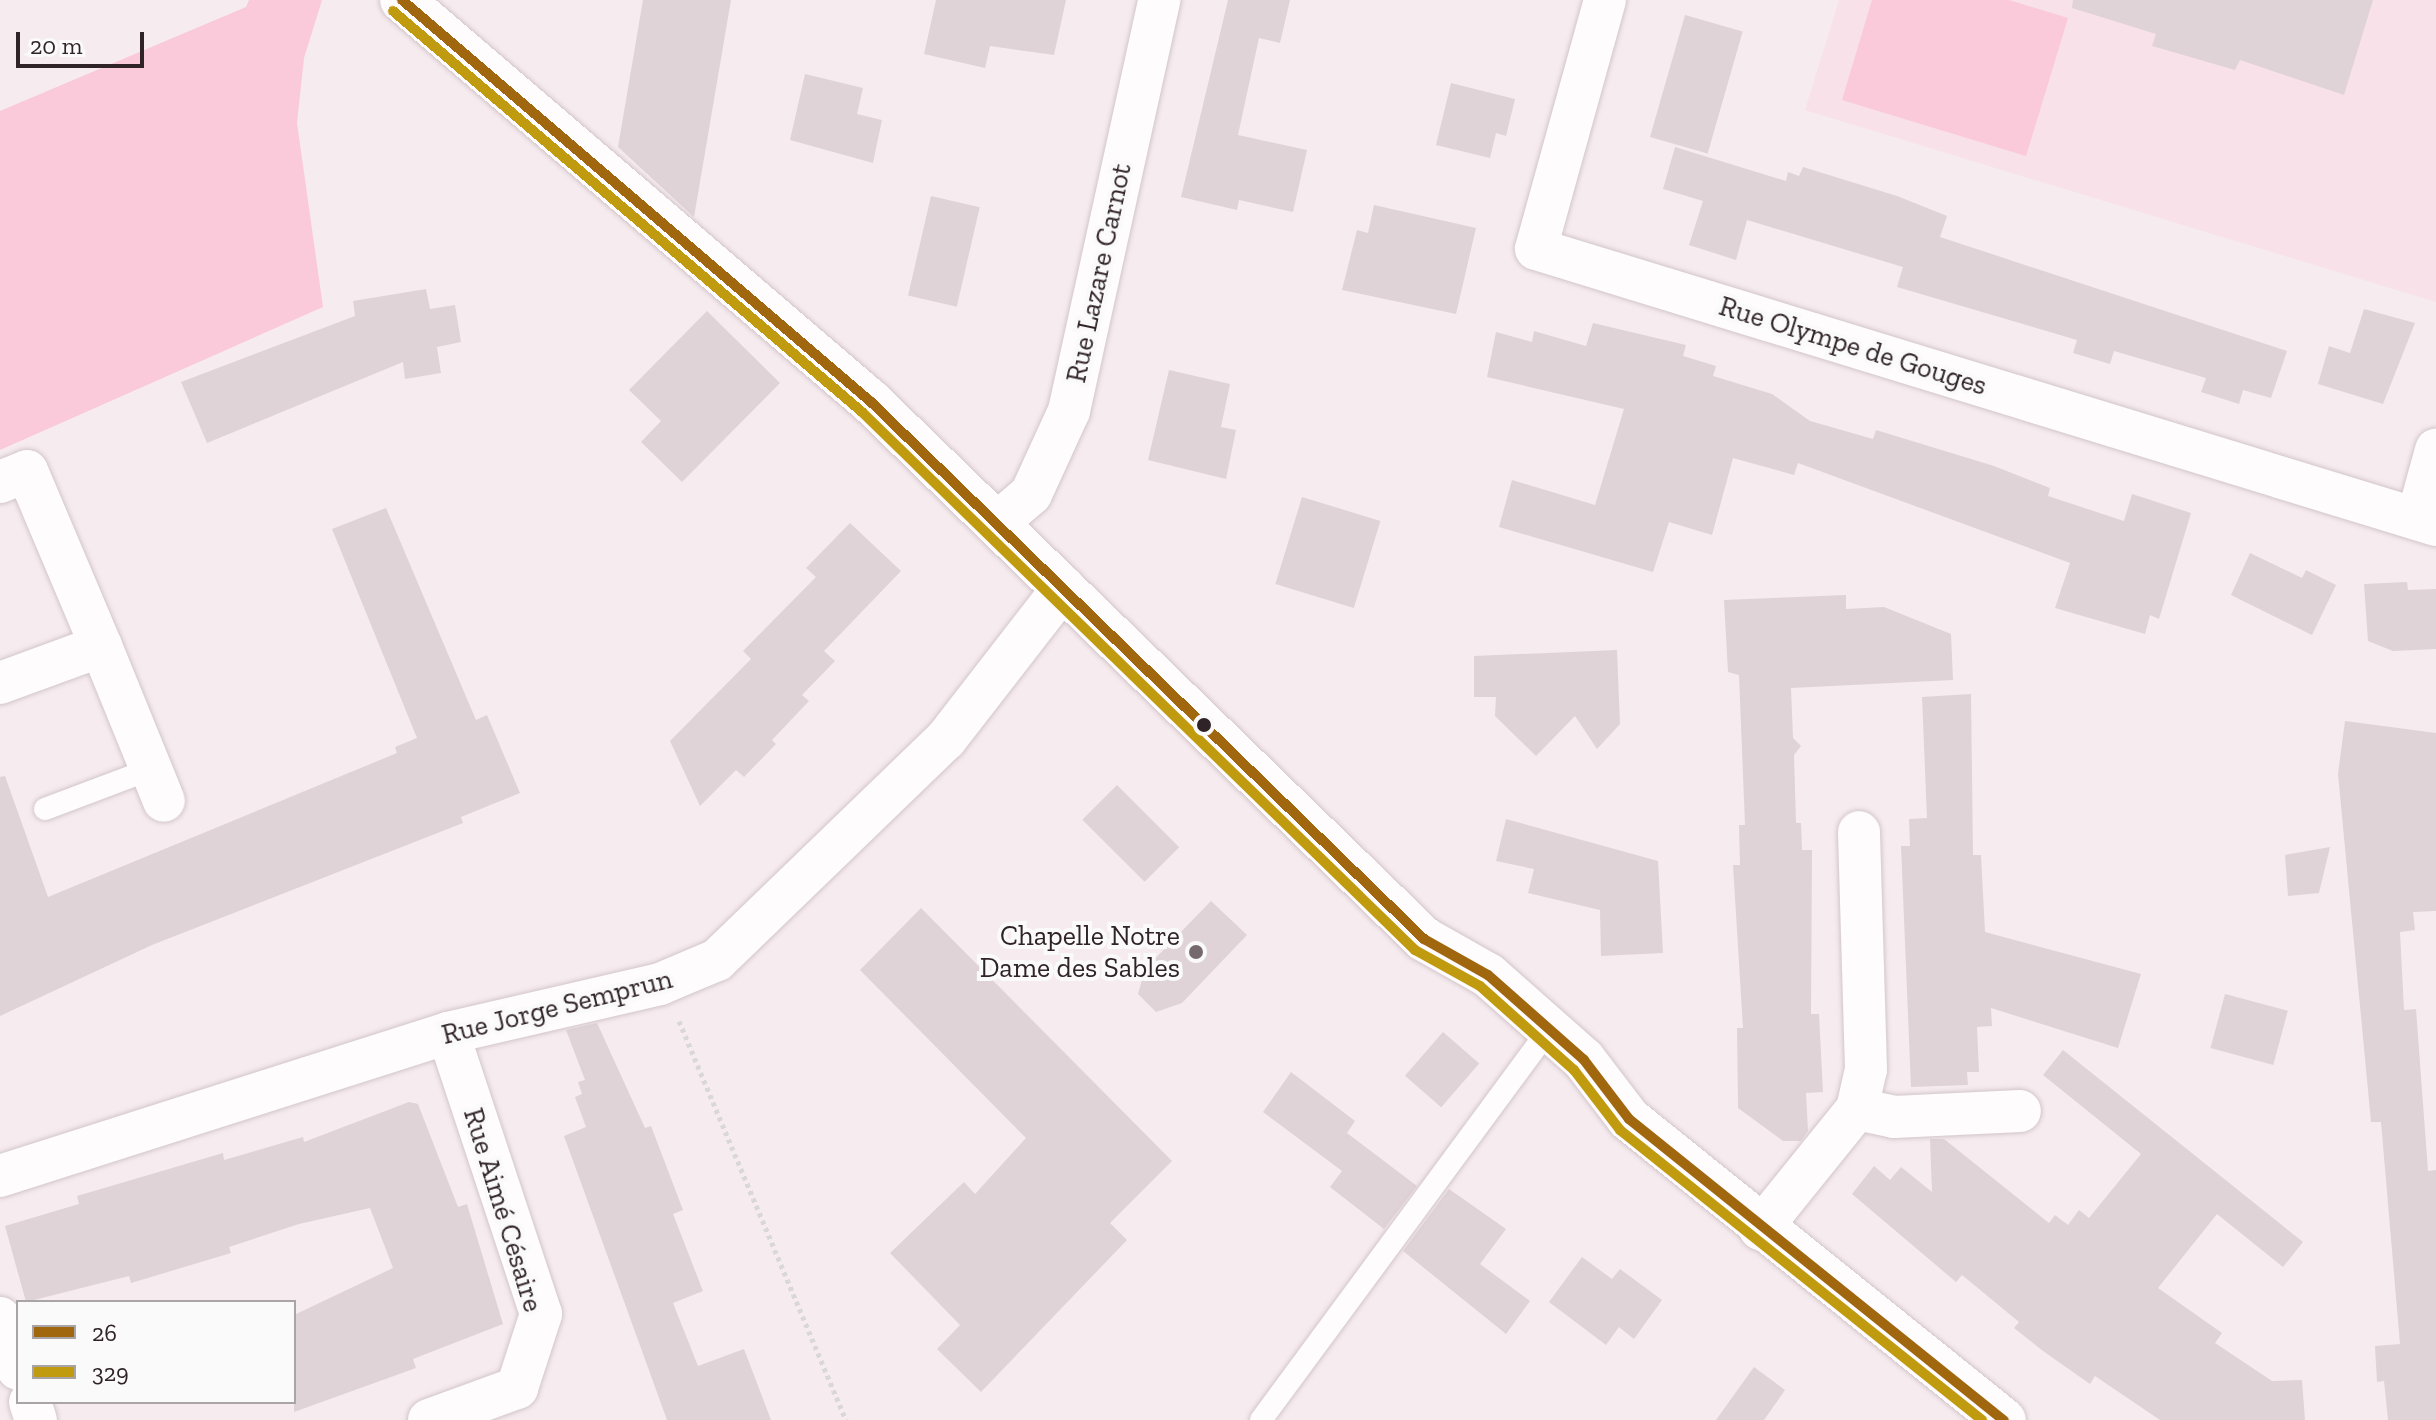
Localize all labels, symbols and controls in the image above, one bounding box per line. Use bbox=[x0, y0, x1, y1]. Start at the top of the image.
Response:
scale bar bbox=[20, 16, 148, 66]
text: 20 m bbox=[30, 31, 82, 60]
street label: Rue Lazare Carnot bbox=[1059, 160, 1139, 386]
street label: Rue Olympe de Gouges bbox=[1715, 289, 1991, 403]
unlabelled marker bbox=[1196, 717, 1212, 733]
place label: Chapelle Notre Dame des Sables bbox=[980, 919, 1180, 985]
marker: Chapelle Notre Dame des Sables bbox=[1187, 943, 1205, 961]
street label: Rue Jorge Semprun bbox=[438, 962, 676, 1052]
street label: Rue Aimé Césaire bbox=[456, 1104, 550, 1316]
legend bbox=[16, 1300, 296, 1404]
text: 26 bbox=[92, 1318, 117, 1347]
text: 329 bbox=[92, 1358, 129, 1387]

